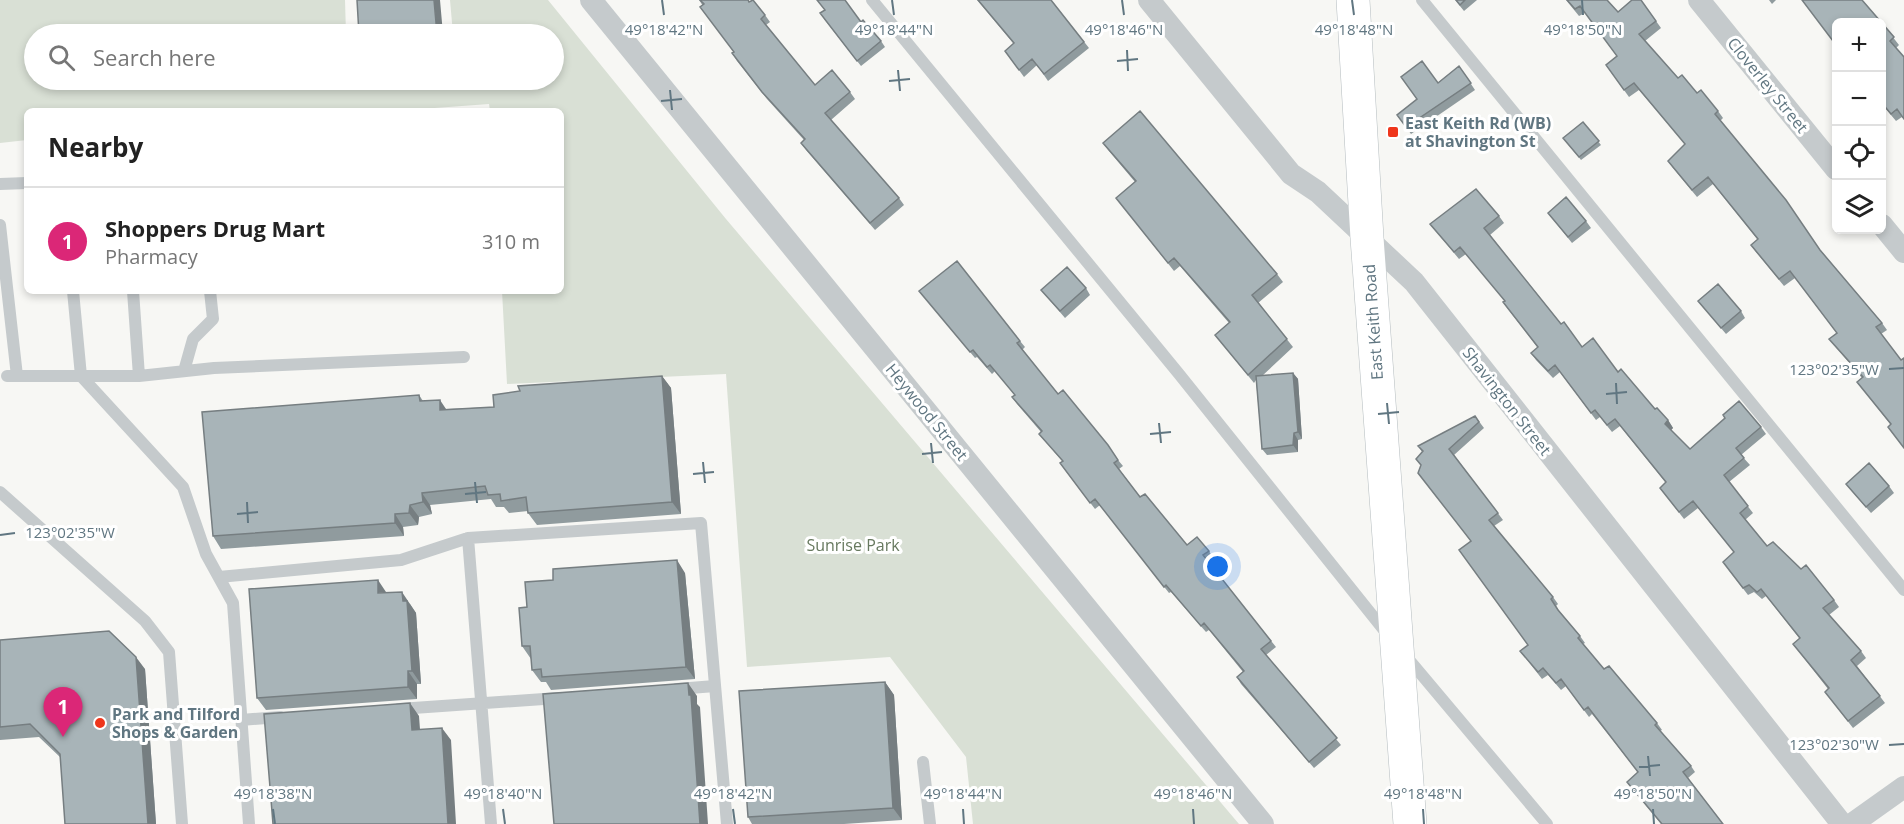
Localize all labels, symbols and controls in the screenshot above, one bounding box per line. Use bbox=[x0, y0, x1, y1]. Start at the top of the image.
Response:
map controls bbox=[1832, 18, 1886, 234]
button: + bbox=[1832, 18, 1886, 72]
text: 49°18'42"N bbox=[625, 19, 703, 39]
text: 49°18'44"N bbox=[855, 19, 933, 39]
text: 49°18'46"N bbox=[1085, 19, 1163, 39]
text: 49°18'48"N bbox=[1315, 19, 1393, 39]
text: 49°18'50"N bbox=[1544, 19, 1622, 39]
search box bbox=[24, 24, 564, 90]
street label: Cloverley Street bbox=[1723, 33, 1814, 138]
icon: search bbox=[45, 41, 78, 74]
text: Search here bbox=[93, 42, 216, 72]
button: − bbox=[1832, 72, 1886, 126]
place label: East Keith Rd (WB) at Shavington St bbox=[1405, 112, 1551, 152]
marker: East Keith Rd (WB) at Shavington St bbox=[1386, 125, 1400, 139]
button: locate bbox=[1832, 126, 1886, 180]
text: Nearby bbox=[48, 129, 143, 165]
button: layers bbox=[1832, 180, 1886, 234]
text: Shoppers Drug Mart bbox=[105, 213, 325, 243]
text: 1 bbox=[62, 228, 73, 255]
text: 310 m bbox=[482, 228, 540, 255]
text: Pharmacy bbox=[105, 243, 198, 270]
street label: East Keith Road bbox=[1358, 263, 1388, 381]
street label: Shavington Street bbox=[1458, 342, 1556, 460]
street label: Heywood Street bbox=[881, 359, 973, 465]
text: 123°02'35"W bbox=[1789, 359, 1879, 379]
text: 123°02'35"W bbox=[25, 522, 115, 542]
park label: Sunrise Park bbox=[806, 534, 900, 556]
your location bbox=[1203, 552, 1232, 581]
pin: 1 bbox=[44, 688, 82, 737]
place label: Park and Tilford Shops & Garden bbox=[112, 703, 240, 743]
marker: Park and Tilford Shops & Garden bbox=[93, 716, 107, 730]
text: 123°02'30"W bbox=[1789, 734, 1879, 754]
text: 49°18'38"N bbox=[234, 783, 312, 803]
text: 49°18'40"N bbox=[464, 783, 542, 803]
text: 49°18'42"N bbox=[694, 783, 772, 803]
text: 49°18'44"N bbox=[924, 783, 1002, 803]
text: 49°18'46"N bbox=[1154, 783, 1232, 803]
text: 49°18'48"N bbox=[1384, 783, 1462, 803]
text: 49°18'50"N bbox=[1614, 783, 1692, 803]

